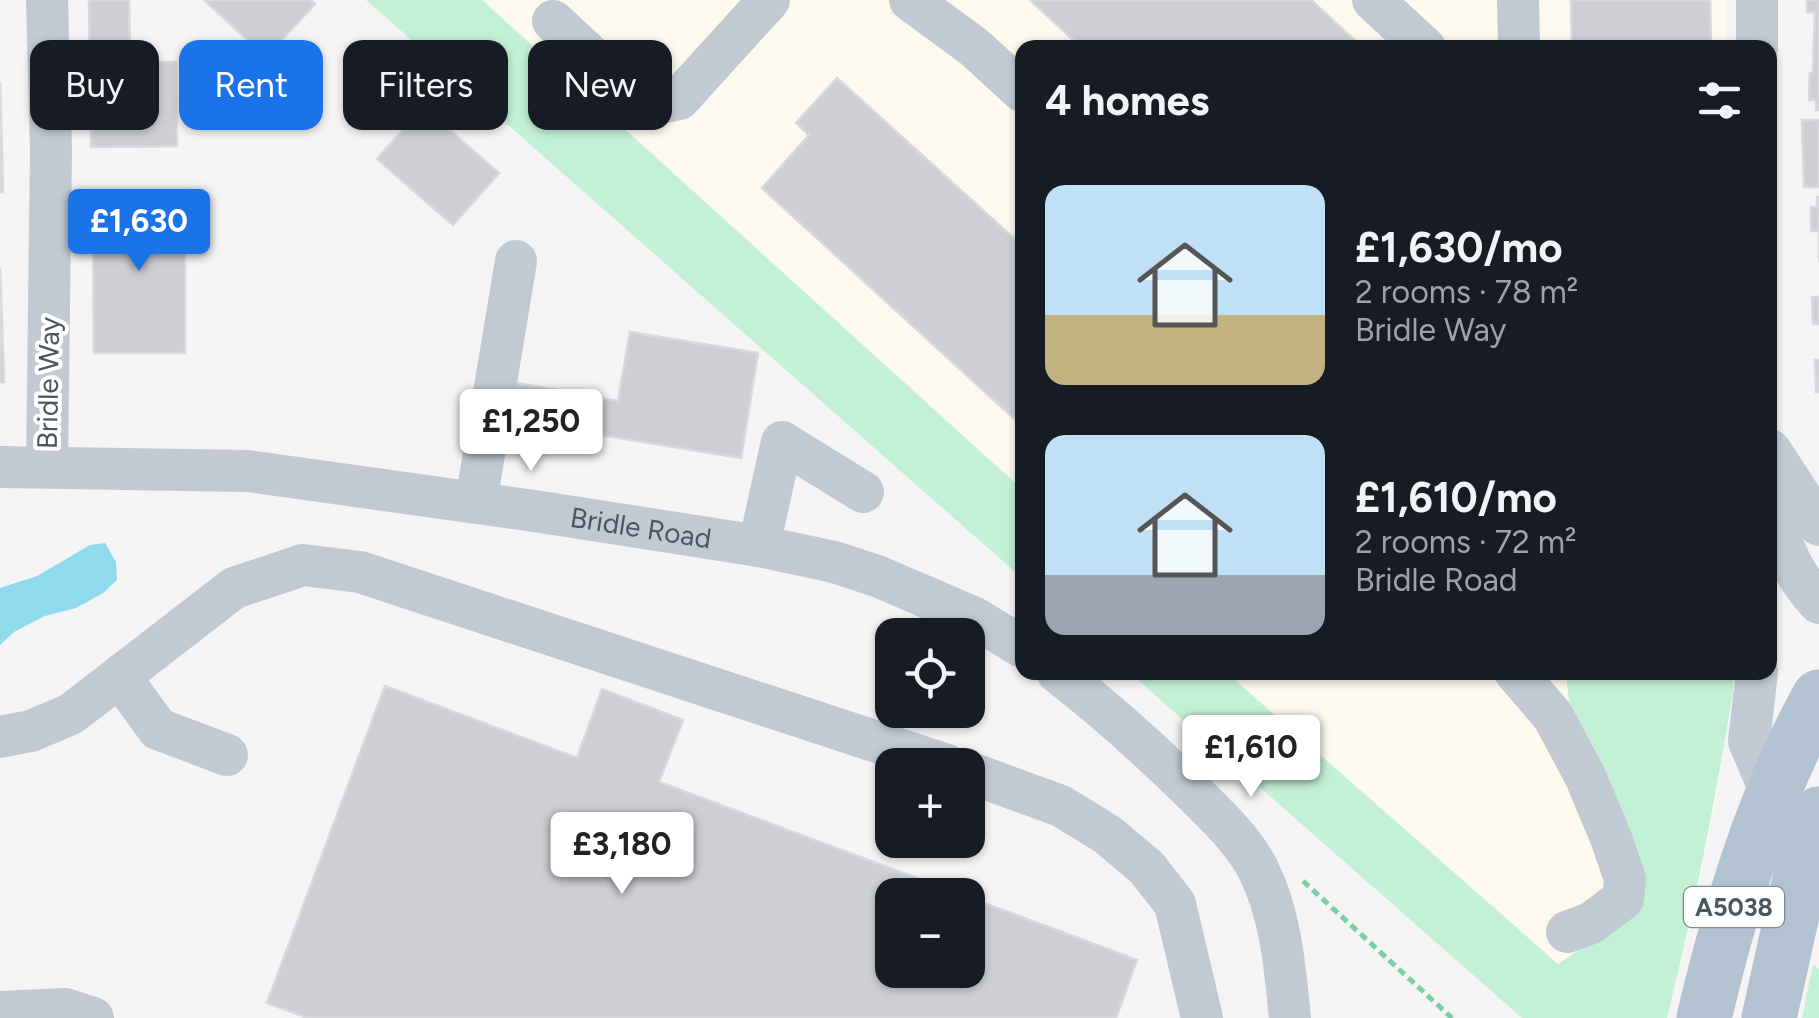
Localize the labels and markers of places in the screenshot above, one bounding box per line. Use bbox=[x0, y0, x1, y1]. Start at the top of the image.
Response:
pin: £1,630 bbox=[58, 189, 220, 274]
pin: £1,250 bbox=[450, 389, 612, 474]
pin: £1,610 bbox=[1170, 715, 1332, 800]
pin: £3,180 bbox=[541, 812, 703, 897]

